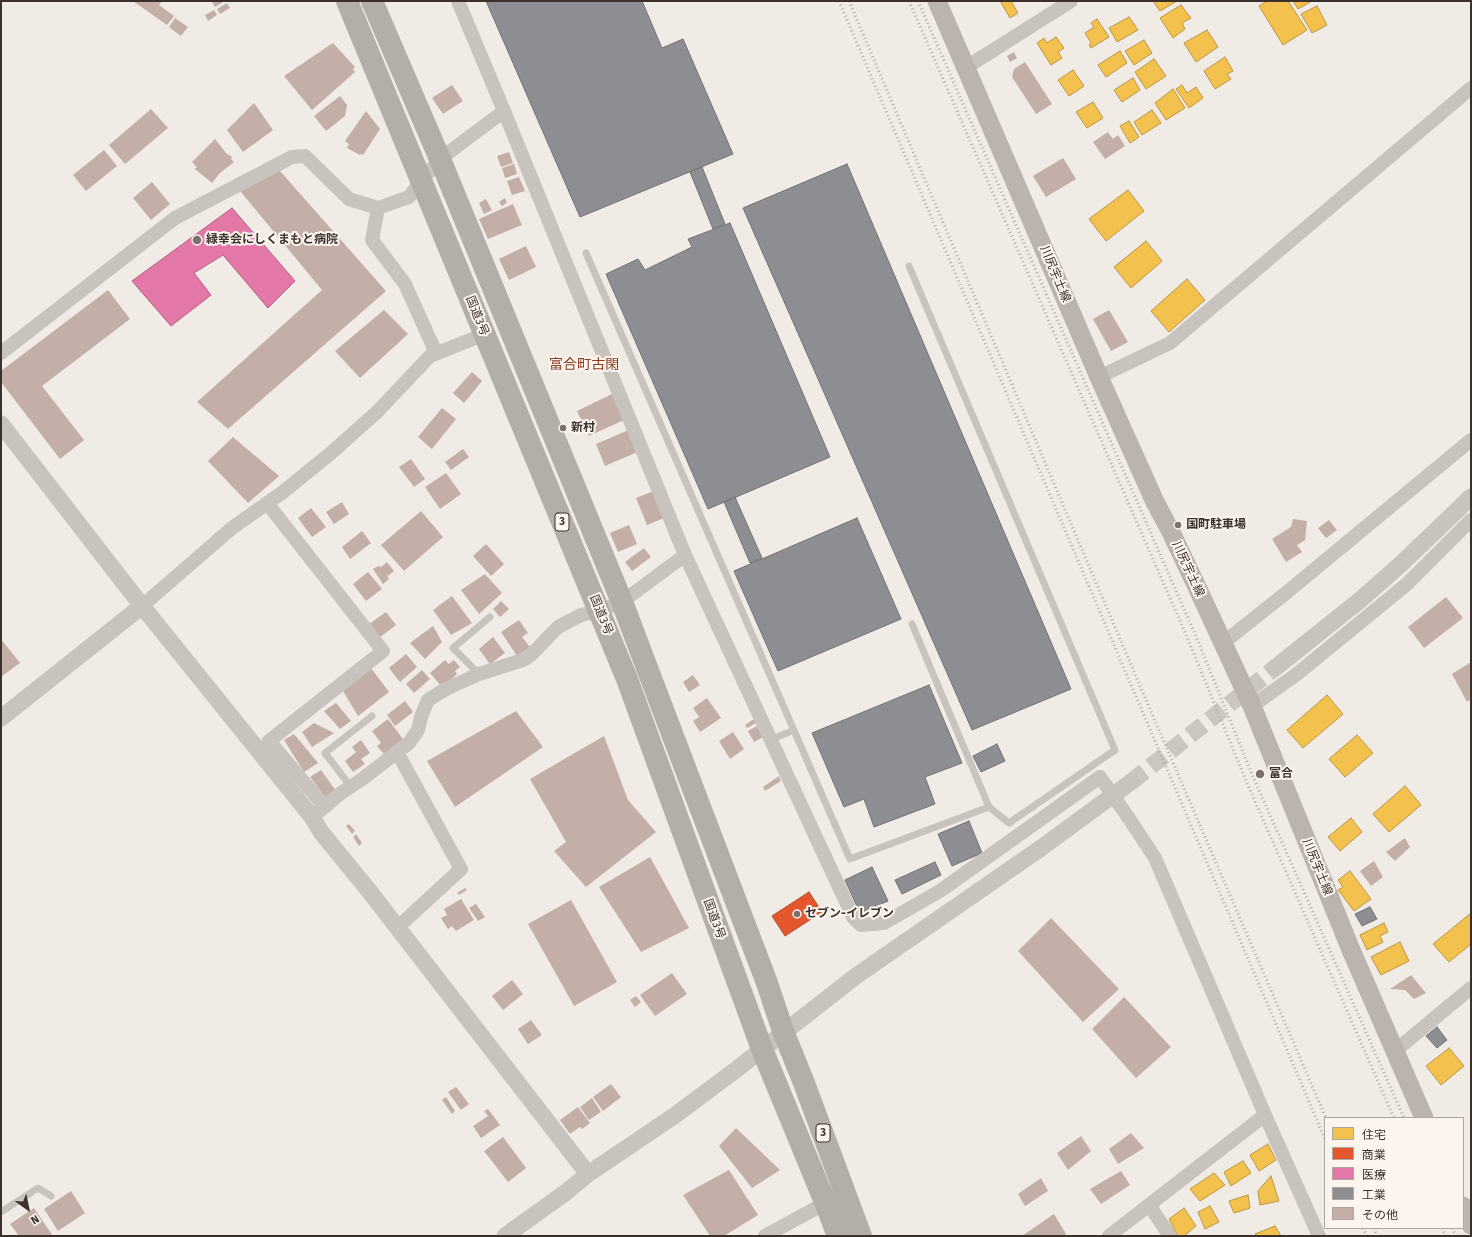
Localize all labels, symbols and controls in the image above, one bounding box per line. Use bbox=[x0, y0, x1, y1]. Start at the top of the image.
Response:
place label: 緑幸会にしくまもと病院 bbox=[206, 233, 338, 247]
marker: 緑幸会にしくまもと病院 bbox=[191, 234, 203, 246]
street label: 川尻宇土線 bbox=[1037, 244, 1073, 304]
street label: 国道3号 bbox=[462, 294, 492, 338]
district label: 富合町古閑 bbox=[549, 357, 619, 373]
place label: 新村 bbox=[571, 421, 595, 435]
marker: 新村 bbox=[558, 423, 568, 433]
road number: 3 bbox=[555, 513, 569, 531]
place label: 国町駐車場 bbox=[1186, 518, 1246, 532]
marker: 国町駐車場 bbox=[1173, 520, 1183, 530]
street label: 川尻宇土線 bbox=[1169, 539, 1207, 599]
street label: 国道3号 bbox=[586, 593, 616, 637]
place label: 富合 bbox=[1269, 767, 1293, 781]
marker: 富合 bbox=[1254, 768, 1266, 780]
street label: 川尻宇土線 bbox=[1299, 836, 1335, 898]
street label: 国道3号 bbox=[700, 897, 728, 941]
place label: セブン-イレブン bbox=[805, 907, 894, 921]
marker: セブン-イレブン bbox=[792, 909, 802, 919]
legend bbox=[1324, 1117, 1464, 1229]
road number: 3 bbox=[816, 1124, 830, 1142]
text: 住宅 bbox=[1362, 1128, 1386, 1142]
text: 商業 bbox=[1362, 1148, 1386, 1162]
text: 医療 bbox=[1362, 1168, 1386, 1182]
text: 工業 bbox=[1362, 1188, 1386, 1202]
north arrow bbox=[8, 1189, 48, 1229]
text: その他 bbox=[1362, 1208, 1398, 1222]
text: N bbox=[28, 1212, 41, 1227]

